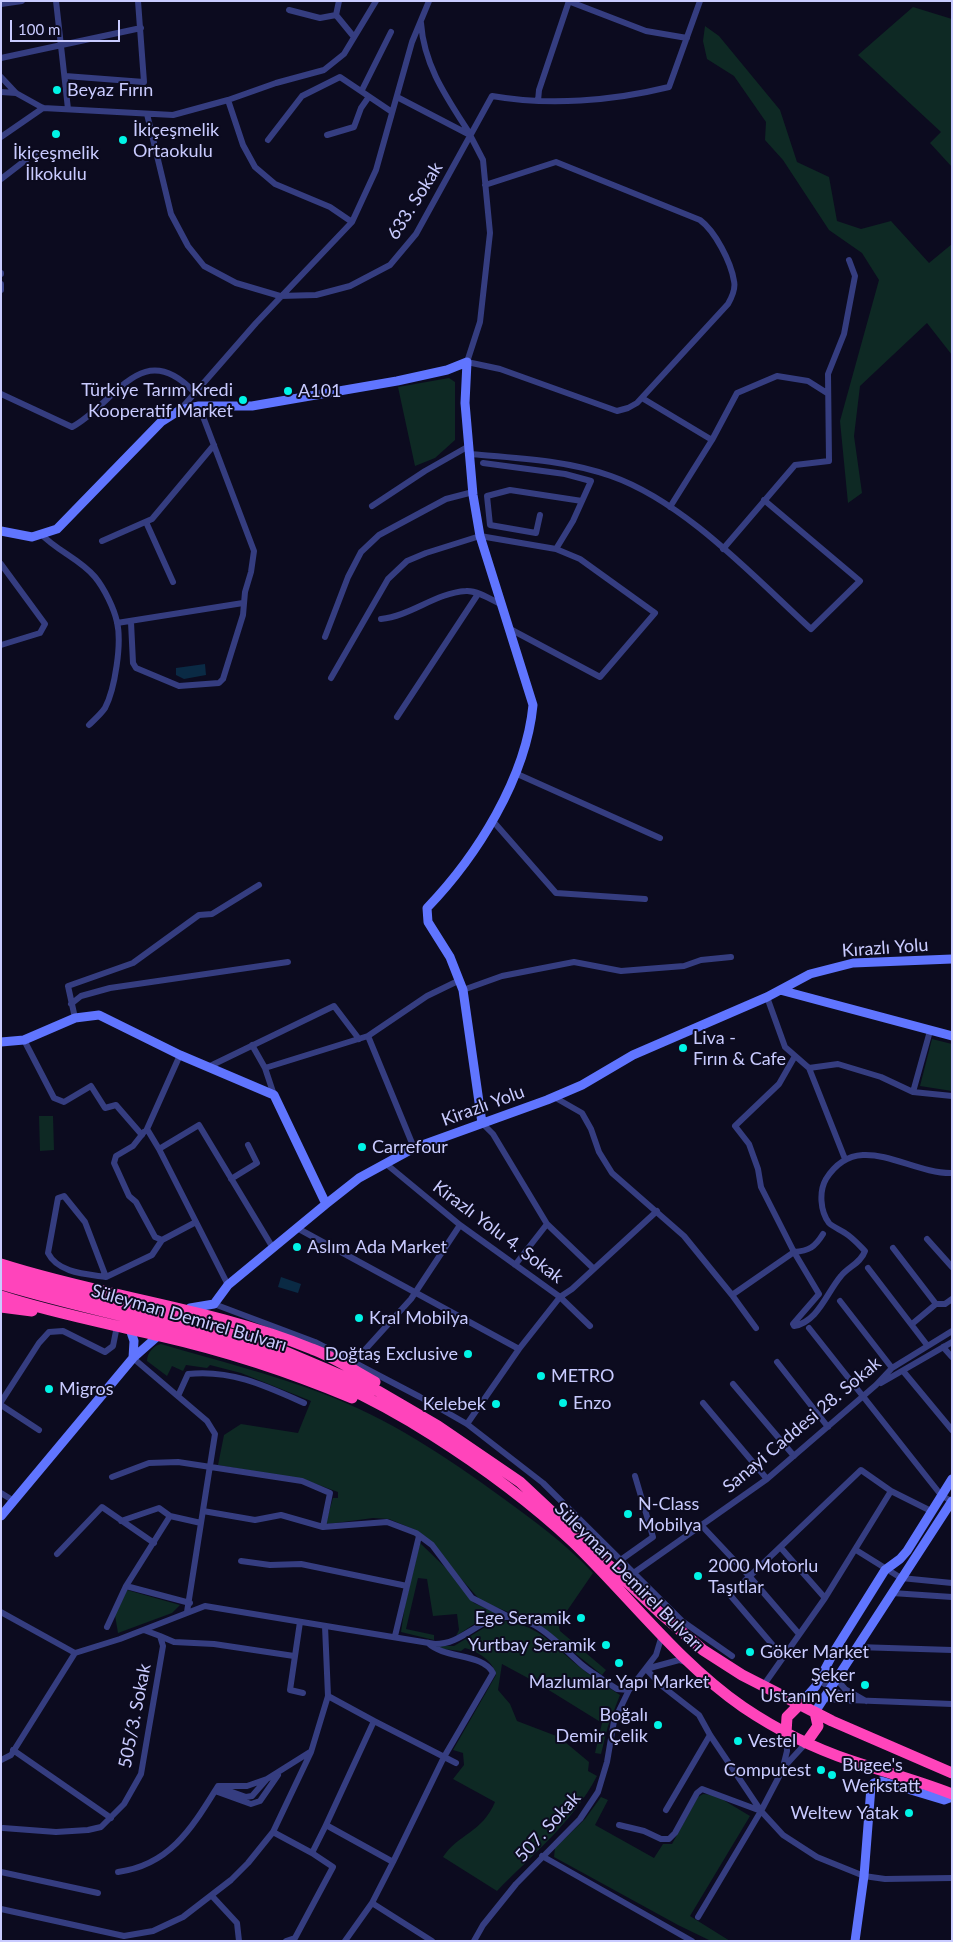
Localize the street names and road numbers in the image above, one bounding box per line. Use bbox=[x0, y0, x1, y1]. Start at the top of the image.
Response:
street label: 633. Sokak bbox=[383, 158, 447, 244]
street label: Kırazlı Yolu bbox=[841, 934, 929, 962]
street label: Kirazlı Yolu bbox=[439, 1081, 527, 1131]
street label: Kirazlı Yolu 4. Sokak bbox=[429, 1176, 567, 1288]
street label: Süleyman Demirel Bulvarı bbox=[89, 1280, 289, 1356]
street label: Sanayi Caddesi 28. Sokak bbox=[719, 1353, 885, 1497]
street label: Süleyman Demirel Bulvarı bbox=[550, 1498, 708, 1656]
street label: 505/3. Sokak bbox=[114, 1662, 156, 1770]
street label: 507. Sokak bbox=[511, 1787, 585, 1867]

